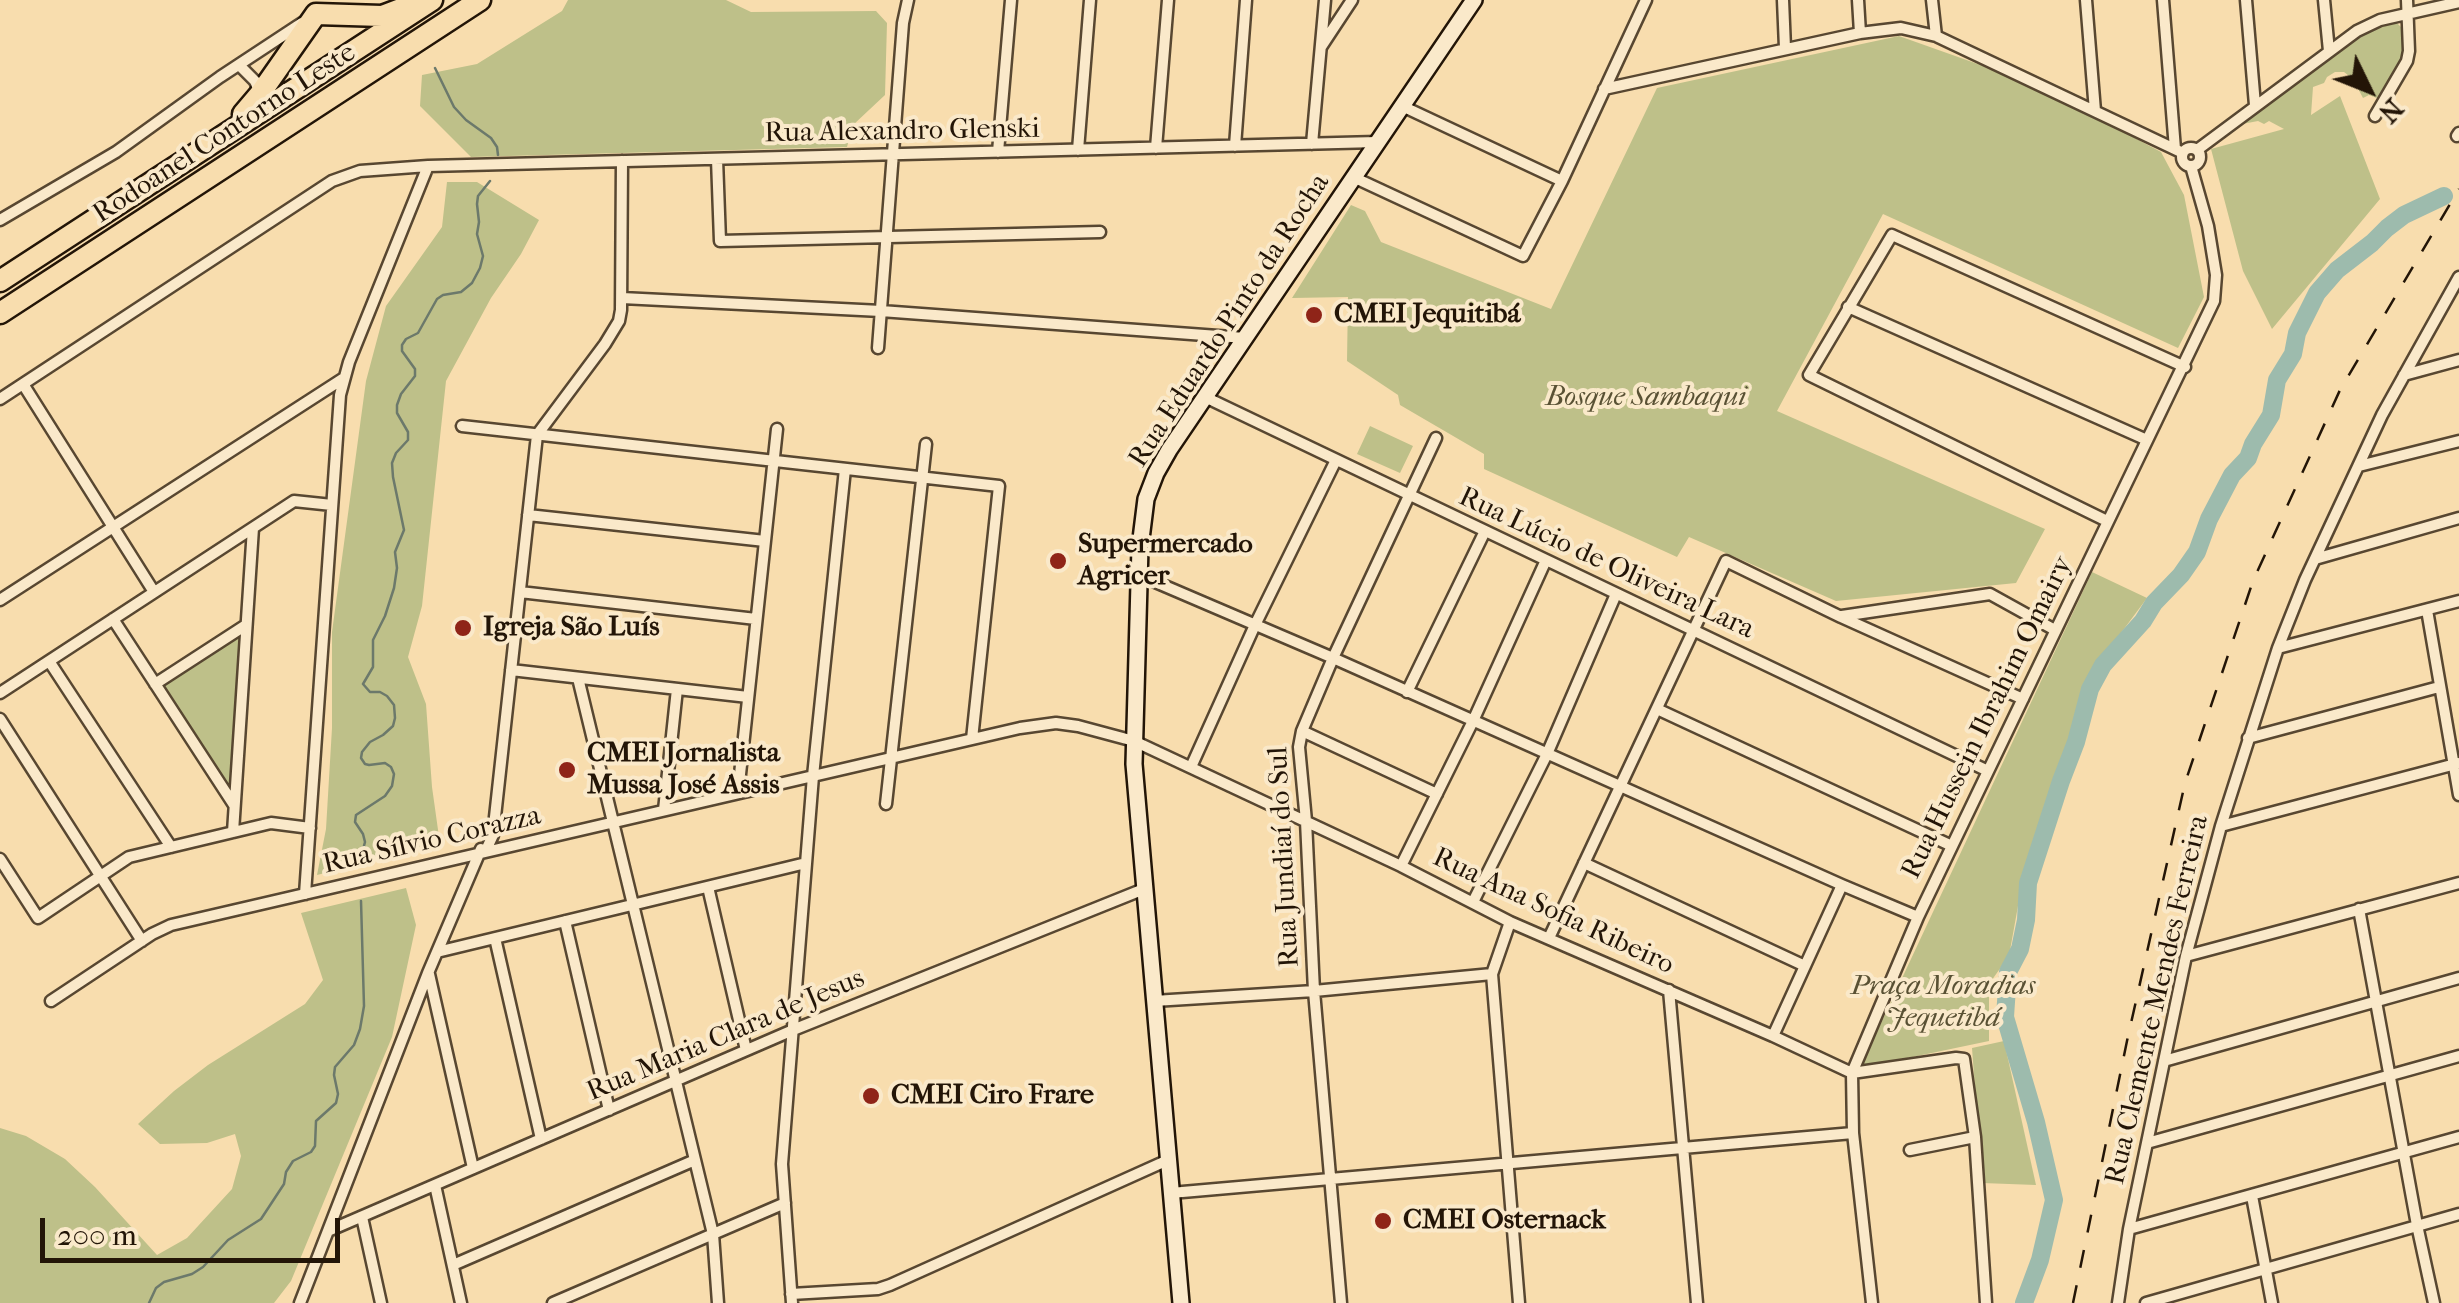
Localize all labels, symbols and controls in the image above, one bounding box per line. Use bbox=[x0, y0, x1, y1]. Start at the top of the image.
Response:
street label: Rodoanel Contorno Leste bbox=[87, 36, 363, 232]
north arrow bbox=[2319, 40, 2419, 140]
text: N bbox=[2372, 92, 2411, 130]
street label: Rua Alexandro Glenski bbox=[764, 113, 1040, 151]
street label: Rua Eduardo Pinto da Rocha bbox=[1122, 168, 1338, 474]
place label: CMEI Jequitibá bbox=[1334, 298, 1520, 332]
marker: CMEI Jequitibá bbox=[1303, 304, 1325, 326]
park label: Bosque Sambaqui bbox=[1546, 381, 1746, 415]
street label: Rua Lúcio de Oliveira Lara bbox=[1453, 481, 1759, 647]
place label: Supermercado Agricer bbox=[1078, 528, 1253, 594]
marker: Supermercado Agricer bbox=[1047, 550, 1069, 572]
street label: Rua Hussein Ibrahim Omairy bbox=[1895, 551, 2081, 885]
place label: Igreja São Luís bbox=[483, 611, 660, 645]
marker: Igreja São Luís bbox=[452, 617, 474, 639]
place label: CMEI Jornalista Mussa José Assis bbox=[587, 737, 780, 803]
street label: Rua Jundiaí do Sul bbox=[1262, 746, 1308, 968]
marker: CMEI Jornalista Mussa José Assis bbox=[556, 759, 578, 781]
street label: Rua Sílvio Corazza bbox=[320, 800, 544, 882]
street label: Rua Clemente Mendes Ferreira bbox=[2099, 812, 2217, 1188]
street label: Rua Ana Sofia Ribeiro bbox=[1427, 841, 1679, 983]
street label: Rua Maria Clara de Jesus bbox=[582, 962, 870, 1110]
park label: Praça Moradias Jequetibá bbox=[1851, 970, 2035, 1036]
place label: CMEI Ciro Frare bbox=[891, 1079, 1094, 1113]
marker: CMEI Ciro Frare bbox=[860, 1085, 882, 1107]
scale bar bbox=[45, 1198, 345, 1260]
place label: CMEI Osternack bbox=[1403, 1204, 1606, 1238]
marker: CMEI Osternack bbox=[1372, 1210, 1394, 1232]
text: 200 m bbox=[57, 1218, 137, 1253]

